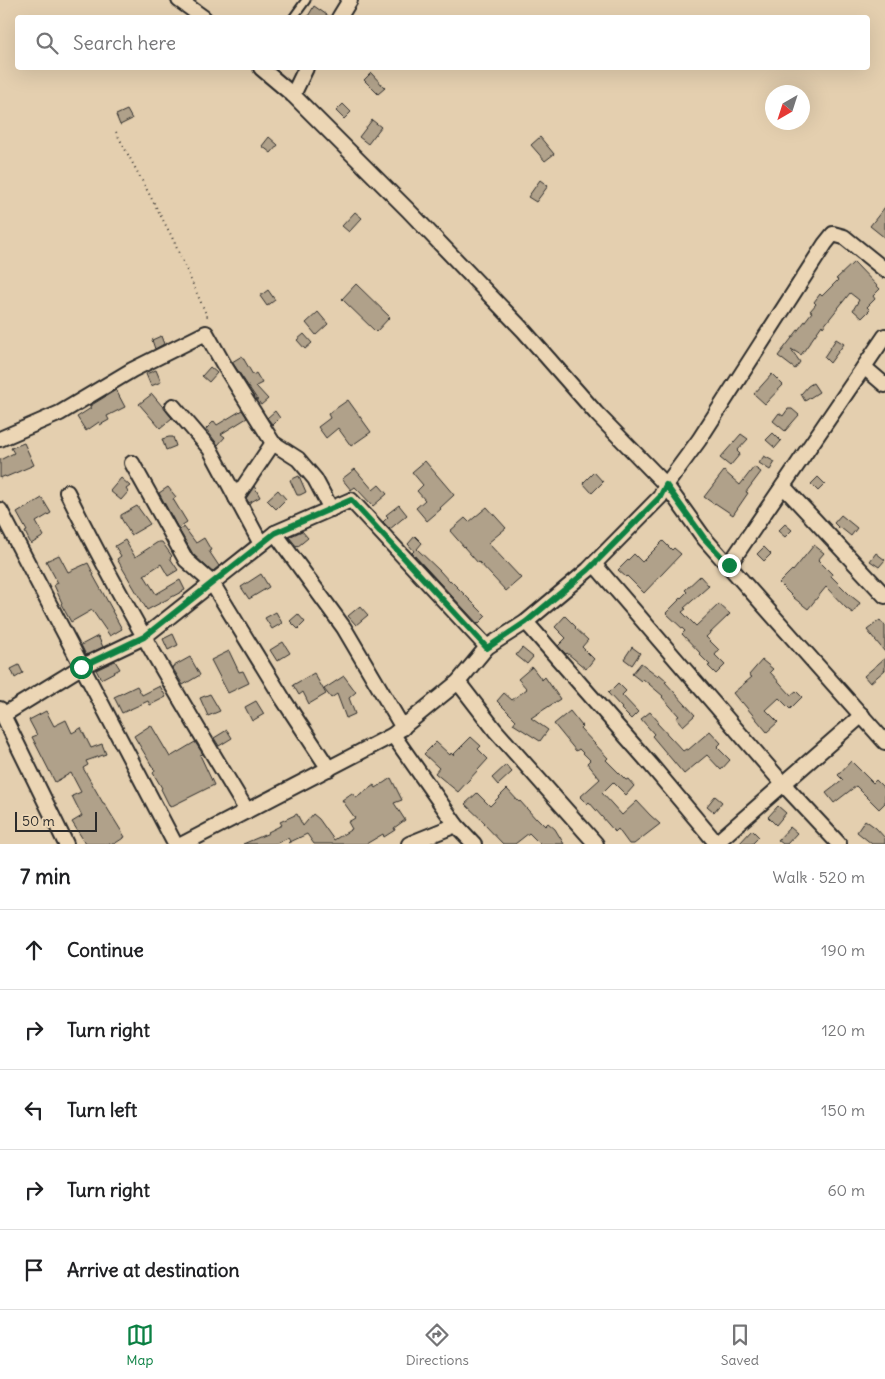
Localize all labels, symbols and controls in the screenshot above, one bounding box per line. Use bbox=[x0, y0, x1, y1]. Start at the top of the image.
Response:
search box bbox=[15, 15, 870, 70]
icon: search bbox=[33, 29, 61, 57]
text: Search here bbox=[73, 31, 176, 55]
north arrow bbox=[765, 85, 810, 130]
route end bbox=[718, 554, 741, 577]
route start bbox=[70, 656, 93, 679]
scale bar bbox=[15, 809, 98, 832]
text: 50 m bbox=[22, 812, 55, 830]
text: 7 min bbox=[20, 863, 71, 890]
text: Walk · 520 m bbox=[773, 867, 865, 887]
icon: ahead bbox=[20, 936, 48, 964]
text: Continue bbox=[67, 938, 144, 962]
text: 190 m bbox=[821, 940, 865, 960]
icon: right bbox=[20, 1016, 48, 1044]
text: Turn right bbox=[67, 1018, 150, 1042]
text: 120 m bbox=[822, 1020, 865, 1040]
icon: left bbox=[20, 1096, 48, 1124]
text: Turn left bbox=[67, 1098, 137, 1122]
text: 150 m bbox=[821, 1100, 865, 1120]
icon: right bbox=[20, 1176, 48, 1204]
text: Turn right bbox=[67, 1178, 150, 1202]
text: 60 m bbox=[827, 1180, 865, 1200]
icon: arrive bbox=[20, 1256, 48, 1284]
text: Arrive at destination bbox=[67, 1258, 240, 1282]
tab: Map bbox=[126, 1321, 154, 1369]
tab: Directions bbox=[406, 1321, 469, 1369]
tab: Saved bbox=[721, 1321, 759, 1369]

